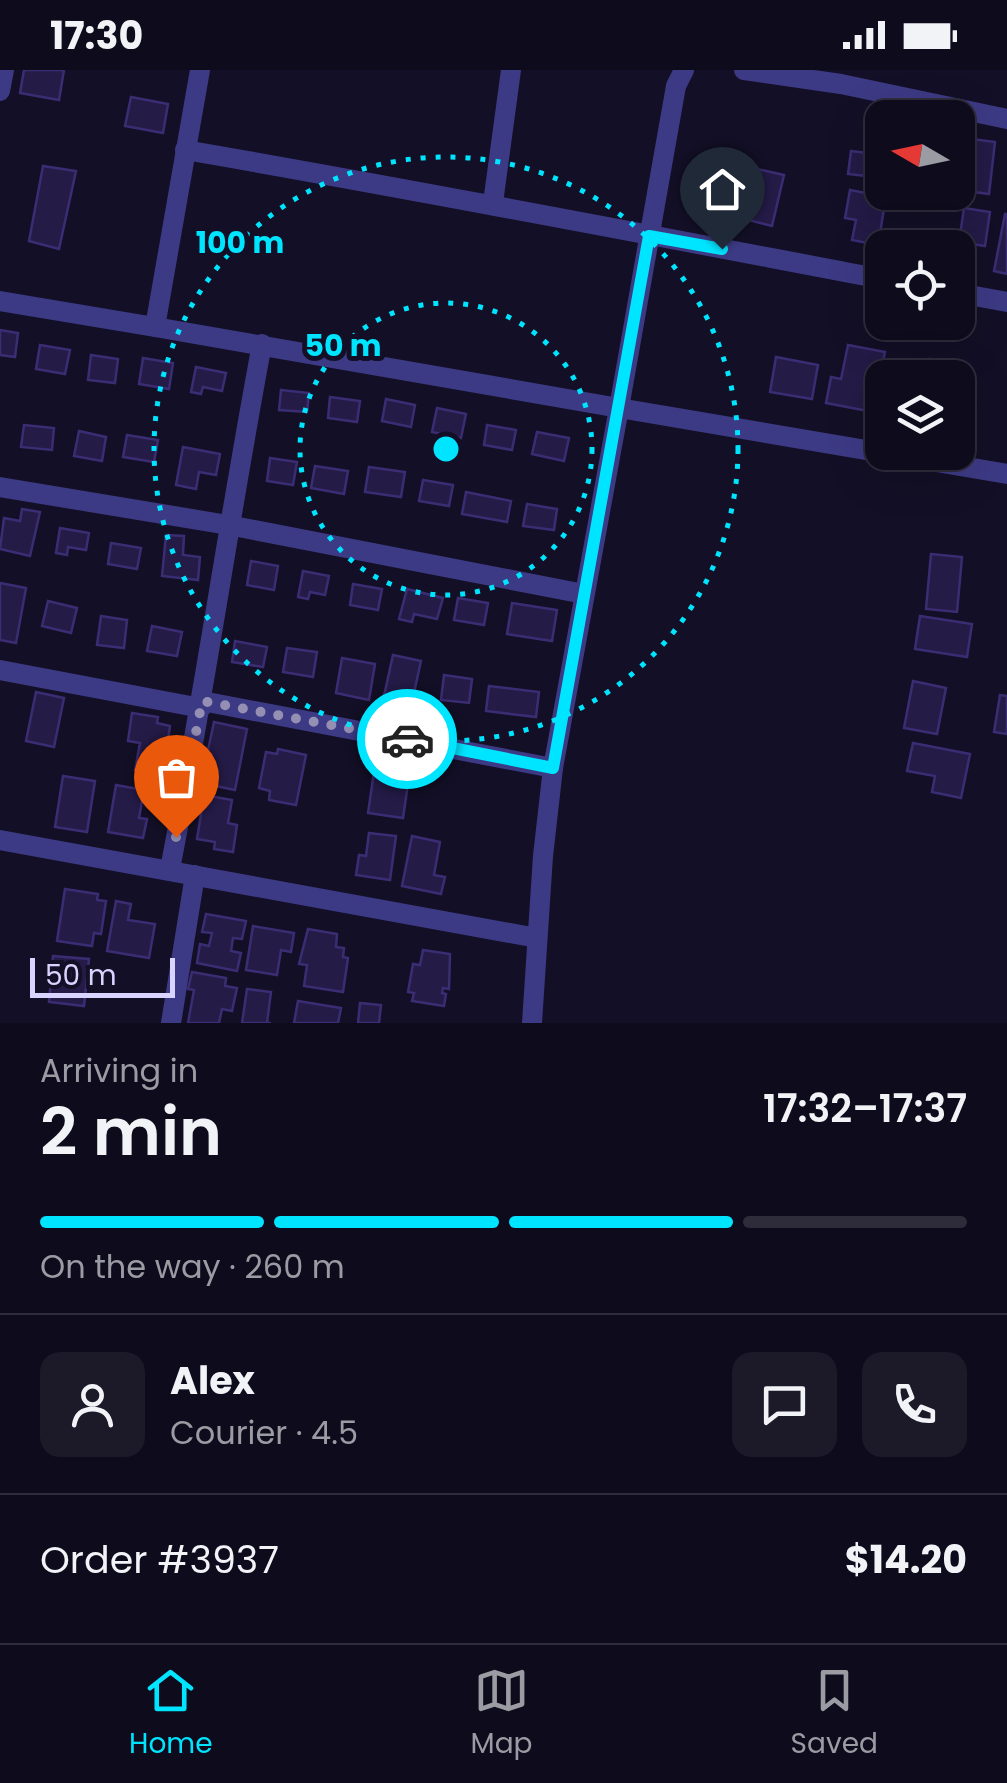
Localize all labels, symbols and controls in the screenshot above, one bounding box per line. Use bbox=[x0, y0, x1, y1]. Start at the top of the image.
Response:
text: 17:30 bbox=[50, 9, 143, 62]
north arrow bbox=[865, 100, 975, 210]
map controls bbox=[865, 100, 975, 470]
pin bbox=[680, 147, 765, 250]
icon: home bbox=[695, 162, 750, 217]
text: 100 m bbox=[196, 221, 284, 264]
button: locate bbox=[865, 230, 975, 340]
text: 50 m bbox=[304, 324, 382, 367]
button: layers bbox=[865, 360, 975, 470]
centre of rings bbox=[428, 431, 464, 467]
courier bbox=[357, 689, 457, 789]
icon: car bbox=[380, 712, 435, 767]
pin bbox=[134, 735, 219, 838]
icon: bag bbox=[149, 750, 204, 805]
scale bar bbox=[30, 953, 175, 998]
text: 50 m bbox=[45, 956, 116, 995]
text: Arriving in bbox=[40, 1048, 198, 1093]
text: 17:32–17:37 bbox=[763, 1082, 967, 1135]
text: 2 min bbox=[40, 1087, 222, 1178]
text: On the way · 260 m bbox=[40, 1244, 345, 1289]
button: person bbox=[40, 1352, 145, 1457]
button: chat bbox=[732, 1352, 837, 1457]
button: phone bbox=[862, 1352, 967, 1457]
text: Alex bbox=[170, 1354, 255, 1407]
text: Courier · 4.5 bbox=[170, 1410, 358, 1455]
text: Order #3937 bbox=[40, 1533, 279, 1586]
text: $14.20 bbox=[845, 1533, 967, 1586]
tab: Home bbox=[129, 1663, 213, 1765]
tab: Map bbox=[471, 1663, 533, 1765]
tab: Saved bbox=[791, 1663, 878, 1765]

